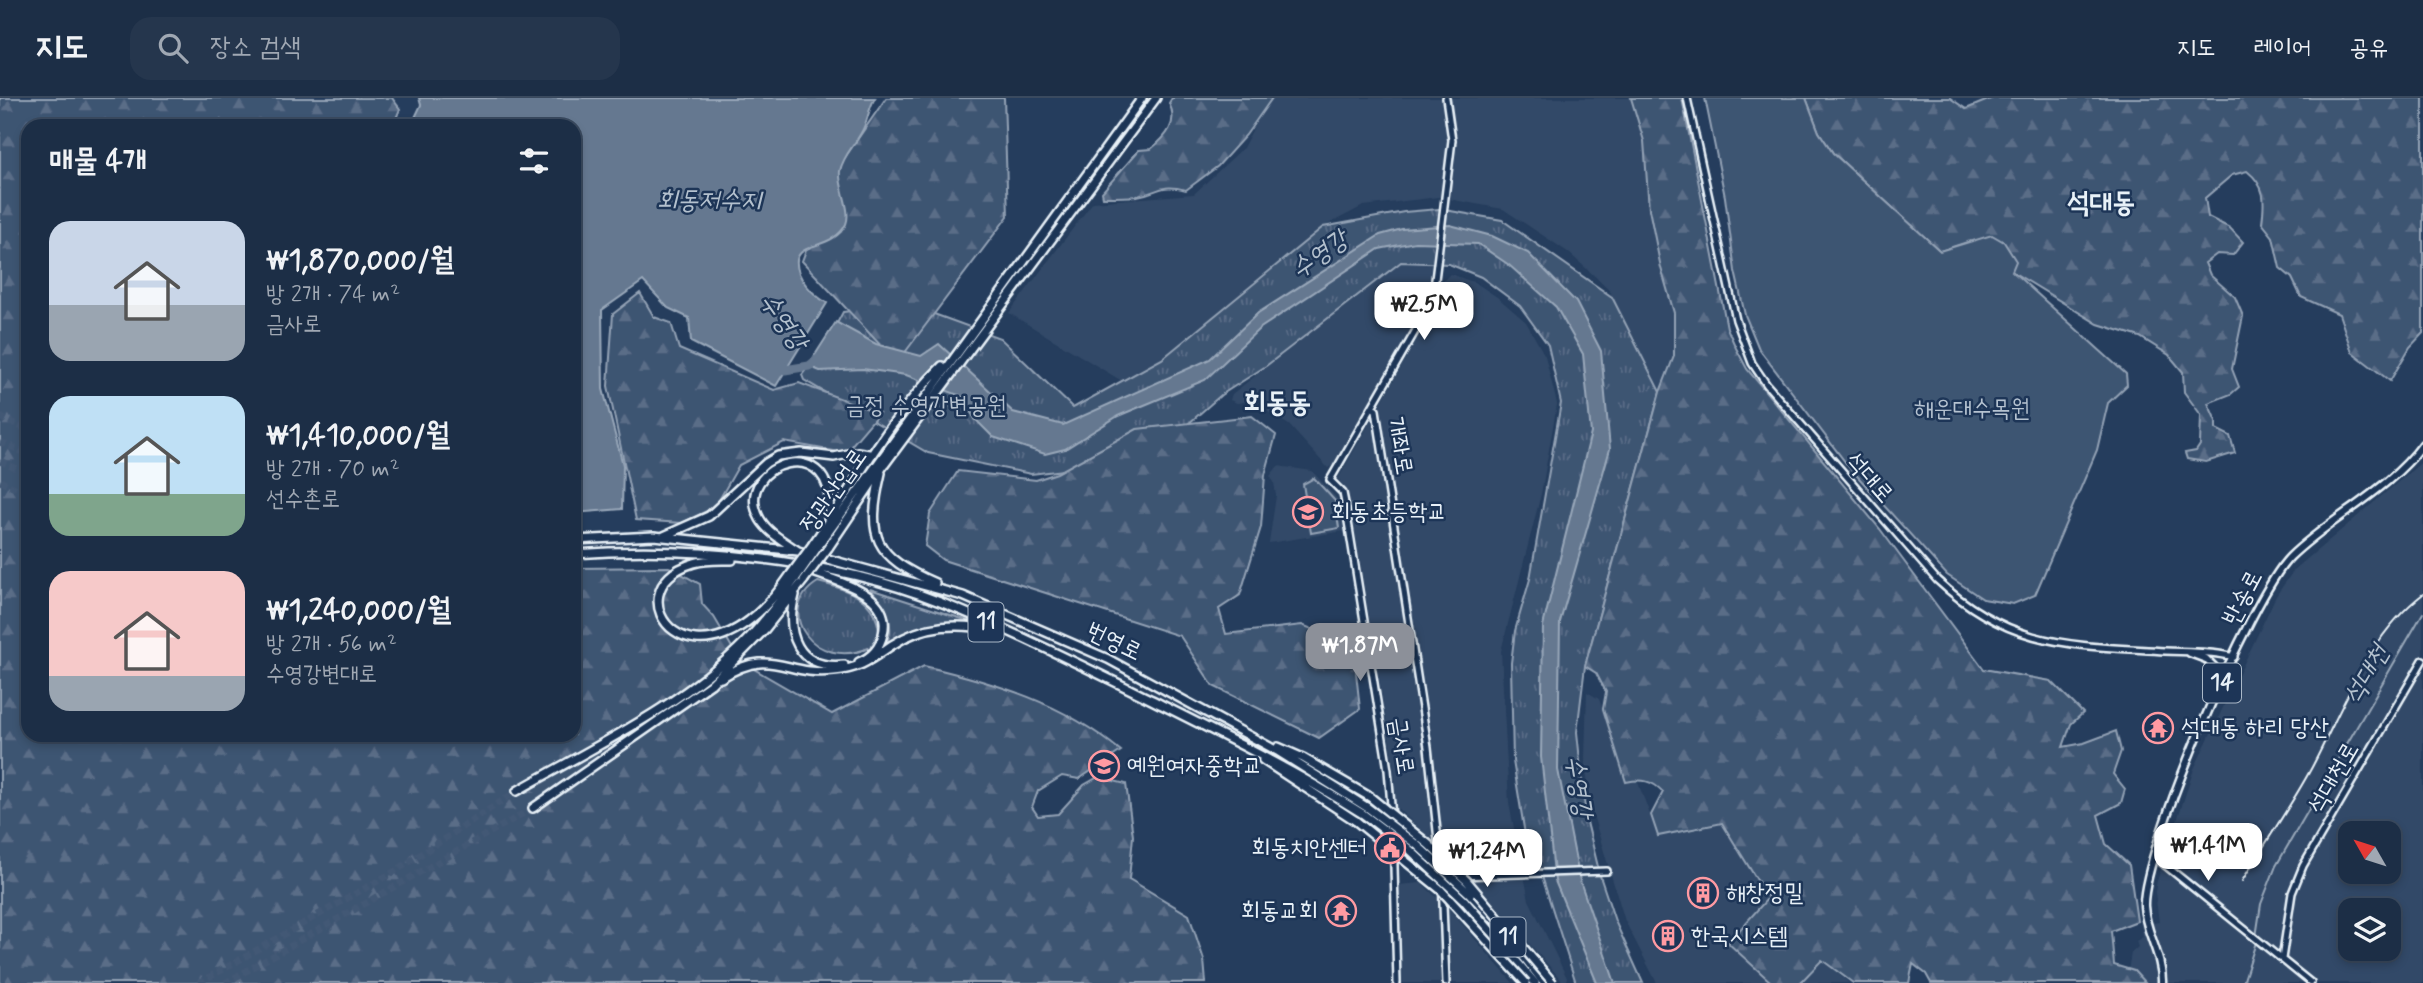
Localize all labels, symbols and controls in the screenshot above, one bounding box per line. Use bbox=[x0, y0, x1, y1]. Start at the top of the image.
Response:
search box bbox=[130, 17, 620, 80]
text: 지도 bbox=[35, 26, 88, 70]
icon: search bbox=[154, 29, 192, 67]
text: 장소 검색 bbox=[210, 31, 301, 65]
text: 지도 bbox=[2177, 33, 2215, 64]
text: 레이어 bbox=[2253, 33, 2311, 64]
text: 공유 bbox=[2349, 33, 2388, 64]
text: 매물 4개 bbox=[49, 142, 147, 181]
icon: filters bbox=[515, 142, 553, 180]
water label: 회동저수지 bbox=[657, 184, 764, 218]
district label: 석대동 bbox=[2067, 185, 2135, 222]
water label: 수영강 bbox=[1285, 221, 1358, 287]
text: ₩1,870,000/월 bbox=[266, 241, 454, 280]
icon: home bbox=[105, 249, 189, 333]
text: 방 2개 · 74 m² bbox=[266, 280, 400, 310]
pin: ₩2.5M bbox=[1375, 282, 1473, 342]
water label: 수영강 bbox=[751, 287, 817, 360]
text: ₩2.5M bbox=[1390, 290, 1458, 320]
text: 금사로 bbox=[266, 310, 322, 340]
district label: 회동동 bbox=[1243, 385, 1311, 422]
park label: 금정 수영강변공원 bbox=[846, 391, 1006, 422]
park label: 해운대수목원 bbox=[1914, 394, 2030, 425]
street label: 개좌로 bbox=[1379, 415, 1419, 477]
text: ₩1,410,000/월 bbox=[266, 416, 450, 455]
icon: home bbox=[105, 424, 189, 508]
street label: 정관산업로 bbox=[794, 443, 874, 539]
street label: 석대로 bbox=[1838, 446, 1900, 510]
text: 방 2개 · 70 m² bbox=[266, 455, 400, 485]
text: 선수촌로 bbox=[266, 485, 340, 515]
school or university icon: 회동초등학교 bbox=[1291, 495, 1325, 529]
place label: 회동초등학교 bbox=[1331, 497, 1447, 528]
street label: 반송로 bbox=[2216, 565, 2270, 631]
text: ₩1,240,000/월 bbox=[266, 591, 451, 630]
icon: home bbox=[105, 599, 189, 683]
road number: 11 bbox=[968, 602, 1004, 642]
street label: 번영로 bbox=[1081, 615, 1147, 669]
pin: ₩1.87M bbox=[1303, 624, 1417, 683]
text: 방 2개 · 56 m² bbox=[266, 630, 397, 660]
text: ₩1.87M bbox=[1322, 631, 1398, 661]
water label: 석대천 bbox=[2337, 637, 2399, 711]
text: 수영강변대로 bbox=[266, 660, 377, 690]
road number: 14 bbox=[2203, 664, 2241, 702]
temple icon: 석대동 하리 당산 bbox=[2141, 711, 2175, 745]
place label: 석대동 하리 당산 bbox=[2181, 713, 2329, 744]
street label: 금사로 bbox=[1381, 715, 1421, 777]
street label: 석대천로 bbox=[2301, 737, 2367, 819]
school or university icon: 예원여자중학교 bbox=[1087, 749, 1121, 783]
place label: 예원여자중학교 bbox=[1127, 751, 1262, 782]
water label: 수영강 bbox=[1556, 753, 1600, 824]
north arrow bbox=[2338, 821, 2401, 884]
map controls bbox=[2338, 821, 2401, 961]
pin: ₩1.41M bbox=[2151, 824, 2265, 883]
pin: ₩1.24M bbox=[1430, 830, 1544, 889]
public building icon: 회동치안센터 bbox=[1373, 831, 1407, 865]
text: ₩1.41M bbox=[2170, 831, 2246, 861]
place label: 회동치안센터 bbox=[1251, 833, 1367, 864]
text: ₩1.24M bbox=[1448, 837, 1526, 867]
building icon: 해창정밀 bbox=[1686, 876, 1720, 910]
place label: 해창정밀 bbox=[1726, 878, 1803, 909]
temple icon: 회동교회 bbox=[1324, 894, 1358, 928]
place label: 회동교회 bbox=[1241, 896, 1318, 927]
button: layers bbox=[2338, 898, 2401, 961]
road number: 11 bbox=[1490, 918, 1526, 957]
building icon: 한국시스템 bbox=[1651, 919, 1685, 953]
place label: 한국시스템 bbox=[1691, 921, 1788, 952]

